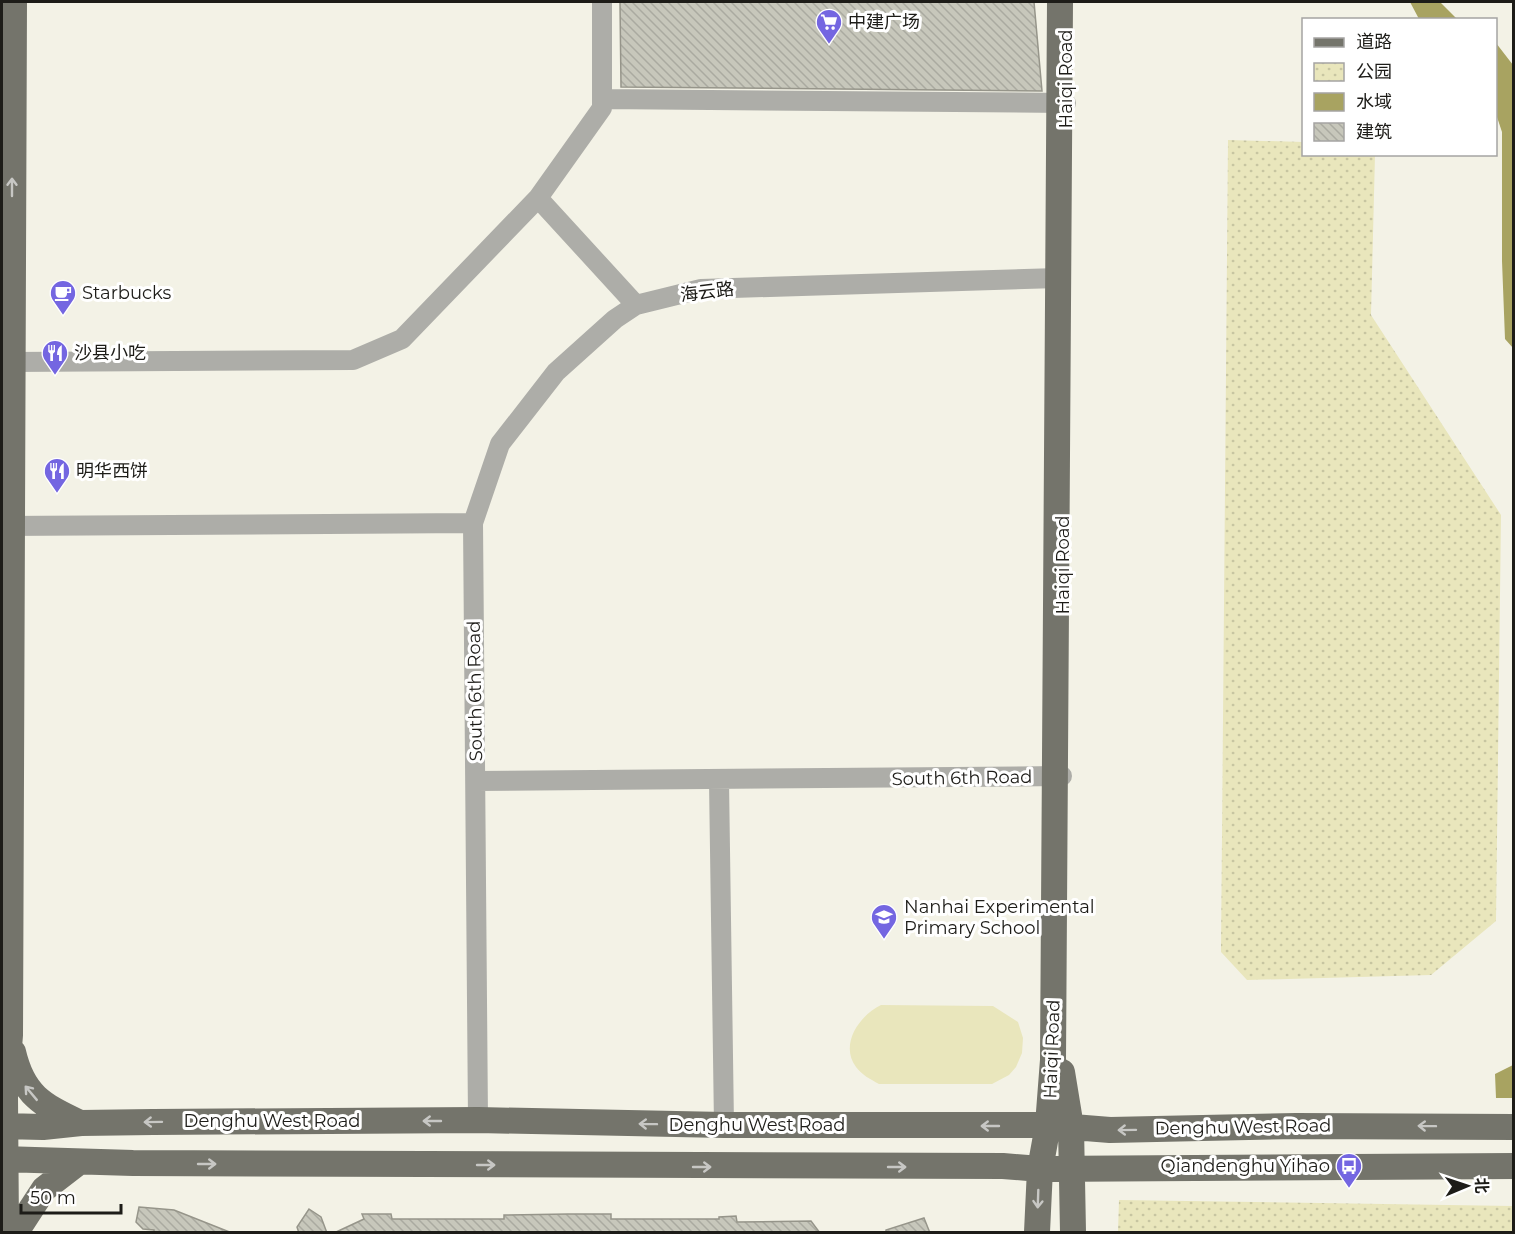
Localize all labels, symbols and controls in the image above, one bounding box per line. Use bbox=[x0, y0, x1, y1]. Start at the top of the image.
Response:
supermarket icon: 中建广场 bbox=[814, 7, 844, 45]
place label: 中建广场 bbox=[848, 11, 920, 33]
legend bbox=[1302, 18, 1497, 156]
street label: Haiqi Road bbox=[1055, 30, 1077, 128]
text: 道路 bbox=[1356, 31, 1392, 53]
text: 公园 bbox=[1356, 61, 1392, 83]
text: 水域 bbox=[1356, 91, 1392, 113]
text: 建筑 bbox=[1356, 121, 1392, 143]
one-way arrow bbox=[6, 178, 18, 198]
cafe icon: Starbucks bbox=[48, 278, 78, 316]
street label: 海云路 bbox=[679, 278, 735, 306]
place label: Starbucks bbox=[82, 282, 171, 304]
restaurant icon: 沙县小吃 bbox=[40, 338, 70, 376]
place label: 沙县小吃 bbox=[74, 342, 146, 364]
restaurant icon: 明华西饼 bbox=[42, 456, 72, 494]
place label: 明华西饼 bbox=[76, 460, 148, 482]
street label: Haiqi Road bbox=[1052, 516, 1074, 614]
street label: South 6th Road bbox=[463, 620, 487, 762]
street label: South 6th Road bbox=[891, 766, 1033, 790]
place label: Nanhai Experimental Primary School bbox=[904, 896, 1095, 939]
school or university icon: Nanhai Experimental Primary School bbox=[869, 902, 899, 940]
street label: Haiqi Road bbox=[1039, 999, 1065, 1099]
one-way arrow bbox=[25, 1085, 38, 1101]
street label: Denghu West Road bbox=[184, 1110, 360, 1132]
street label: Denghu West Road bbox=[669, 1114, 845, 1136]
street label: Denghu West Road bbox=[1154, 1114, 1332, 1140]
one-way arrow bbox=[422, 1115, 442, 1127]
one-way arrow bbox=[143, 1116, 163, 1127]
one-way arrow bbox=[638, 1118, 658, 1129]
one-way arrow bbox=[980, 1120, 1000, 1132]
one-way arrow bbox=[1417, 1120, 1437, 1132]
one-way arrow bbox=[1118, 1124, 1138, 1136]
bus stop icon: Qiandenghu Yihao bbox=[1334, 1151, 1364, 1189]
place label: Qiandenghu Yihao bbox=[1161, 1155, 1330, 1177]
north arrow bbox=[1437, 1156, 1497, 1216]
one-way arrow bbox=[196, 1158, 216, 1169]
one-way arrow bbox=[475, 1159, 495, 1171]
one-way arrow bbox=[691, 1161, 711, 1172]
one-way arrow bbox=[886, 1161, 906, 1173]
scale bar bbox=[21, 1177, 122, 1215]
text: 北 bbox=[1472, 1177, 1491, 1194]
text: 50 m bbox=[30, 1187, 76, 1209]
one-way arrow bbox=[1033, 1189, 1044, 1209]

